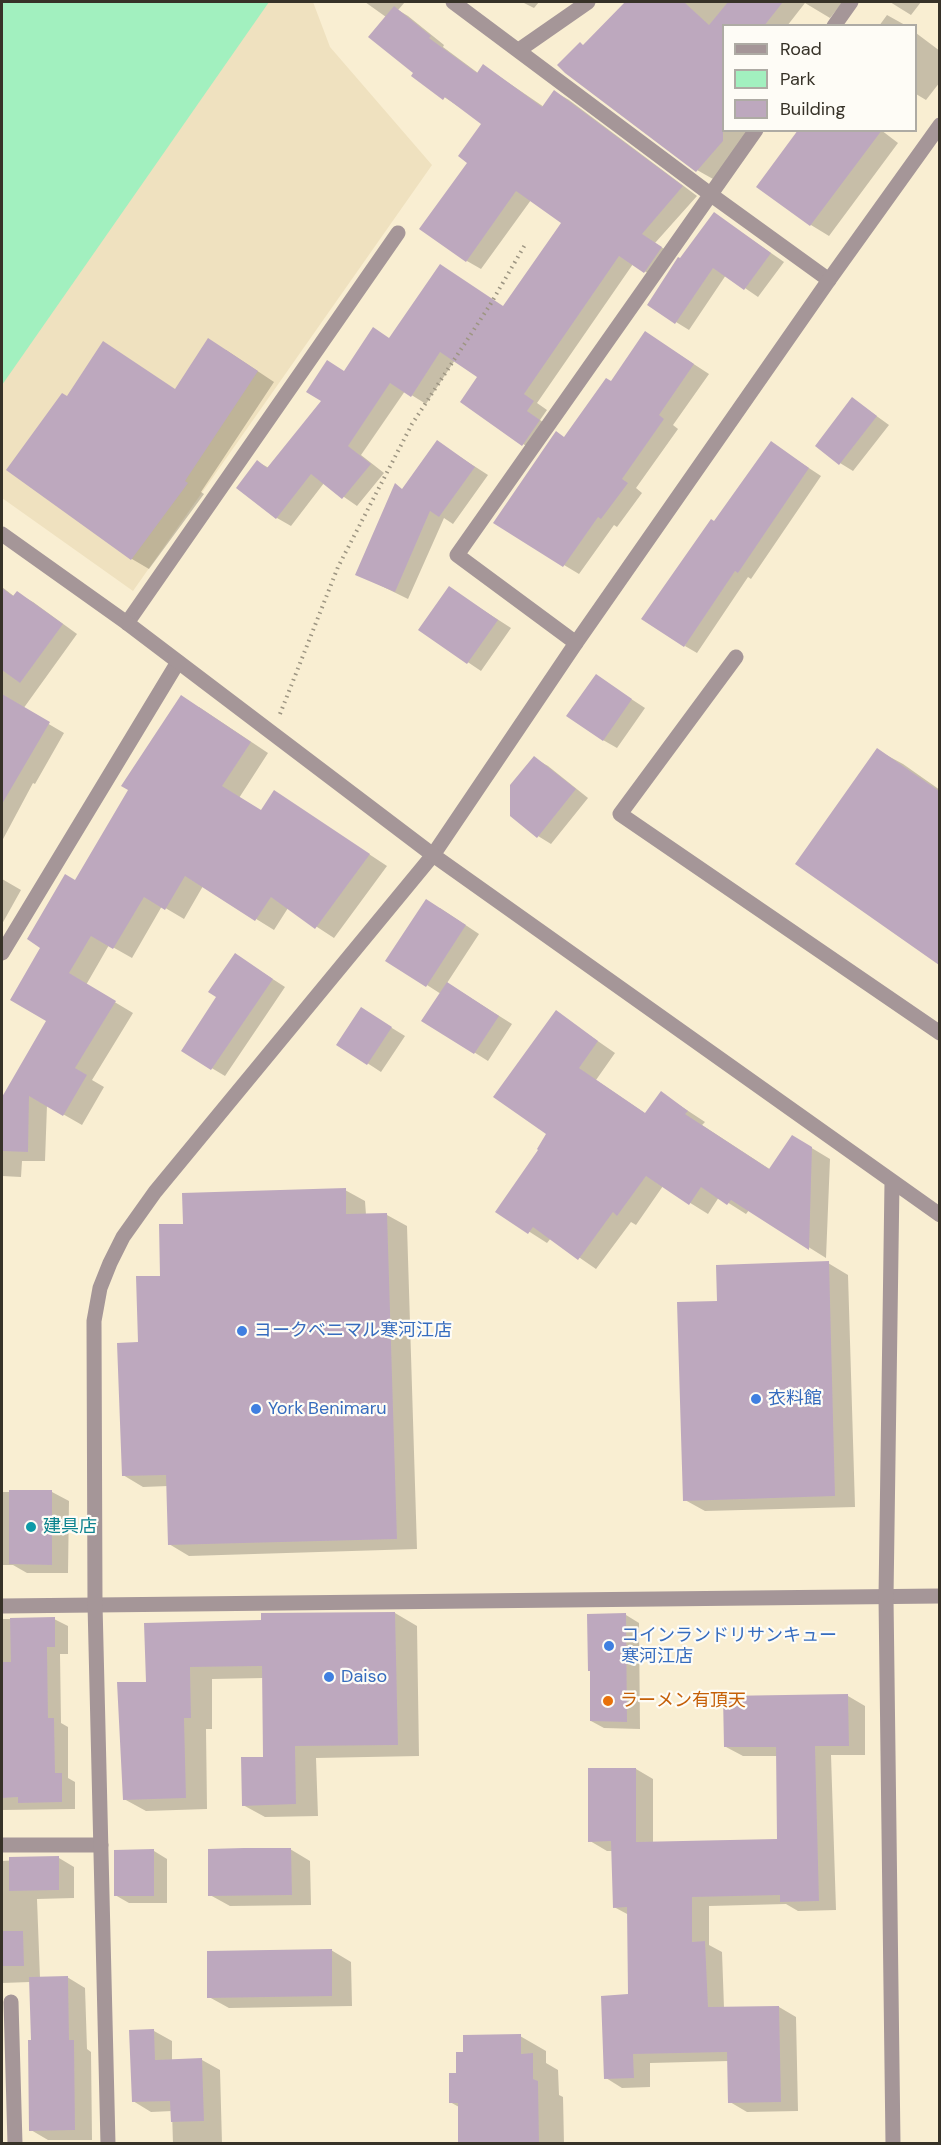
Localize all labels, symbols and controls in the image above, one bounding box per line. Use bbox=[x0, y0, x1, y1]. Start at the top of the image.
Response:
legend bbox=[722, 24, 917, 132]
text: Road bbox=[780, 37, 822, 61]
text: Park bbox=[780, 67, 816, 91]
text: Building bbox=[780, 97, 845, 121]
place label: ヨークベニマル寒河江店 bbox=[254, 1320, 452, 1342]
marker: ヨークベニマル寒河江店 bbox=[235, 1324, 249, 1338]
place label: 衣料館 bbox=[768, 1388, 822, 1410]
marker: 衣料館 bbox=[749, 1392, 763, 1406]
place label: York Benimaru bbox=[268, 1398, 387, 1420]
marker: York Benimaru bbox=[249, 1402, 263, 1416]
place label: 建具店 bbox=[43, 1516, 97, 1538]
marker: 建具店 bbox=[24, 1520, 38, 1534]
place label: コインランドリサンキュー 寒河江店 bbox=[621, 1625, 837, 1668]
marker: コインランドリサンキュー 寒河江店 bbox=[602, 1639, 616, 1653]
place label: Daiso bbox=[341, 1666, 387, 1688]
marker: Daiso bbox=[322, 1670, 336, 1684]
place label: ラーメン有頂天 bbox=[620, 1690, 746, 1712]
marker: ラーメン有頂天 bbox=[601, 1694, 615, 1708]

